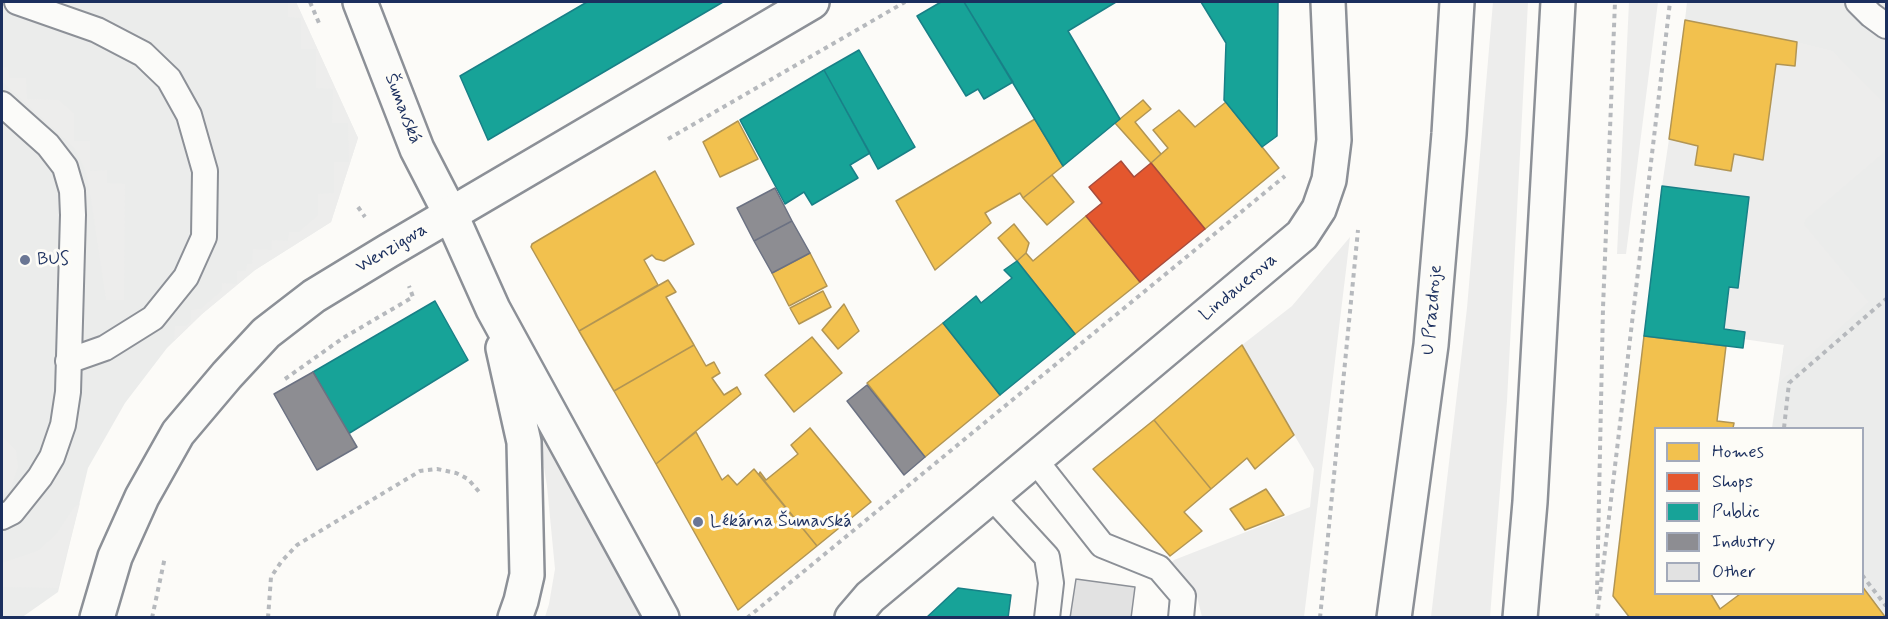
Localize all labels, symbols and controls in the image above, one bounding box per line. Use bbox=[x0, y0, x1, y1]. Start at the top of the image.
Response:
street label: Šumavská bbox=[379, 71, 425, 147]
street label: Wenzigova bbox=[353, 219, 431, 279]
place label: BUS bbox=[37, 249, 69, 271]
street label: Lindauerova bbox=[1196, 249, 1282, 327]
marker: BUS bbox=[18, 253, 32, 267]
street label: U Prazdroje bbox=[1418, 264, 1448, 356]
legend bbox=[1654, 427, 1864, 595]
text: Homes bbox=[1712, 440, 1764, 464]
text: Shops bbox=[1712, 470, 1753, 494]
text: Public bbox=[1712, 500, 1760, 524]
place label: Lékárna Šumavská bbox=[710, 511, 852, 533]
marker: Lékárna Šumavská bbox=[691, 515, 705, 529]
text: Industry bbox=[1712, 530, 1775, 554]
text: Other bbox=[1712, 560, 1756, 584]

